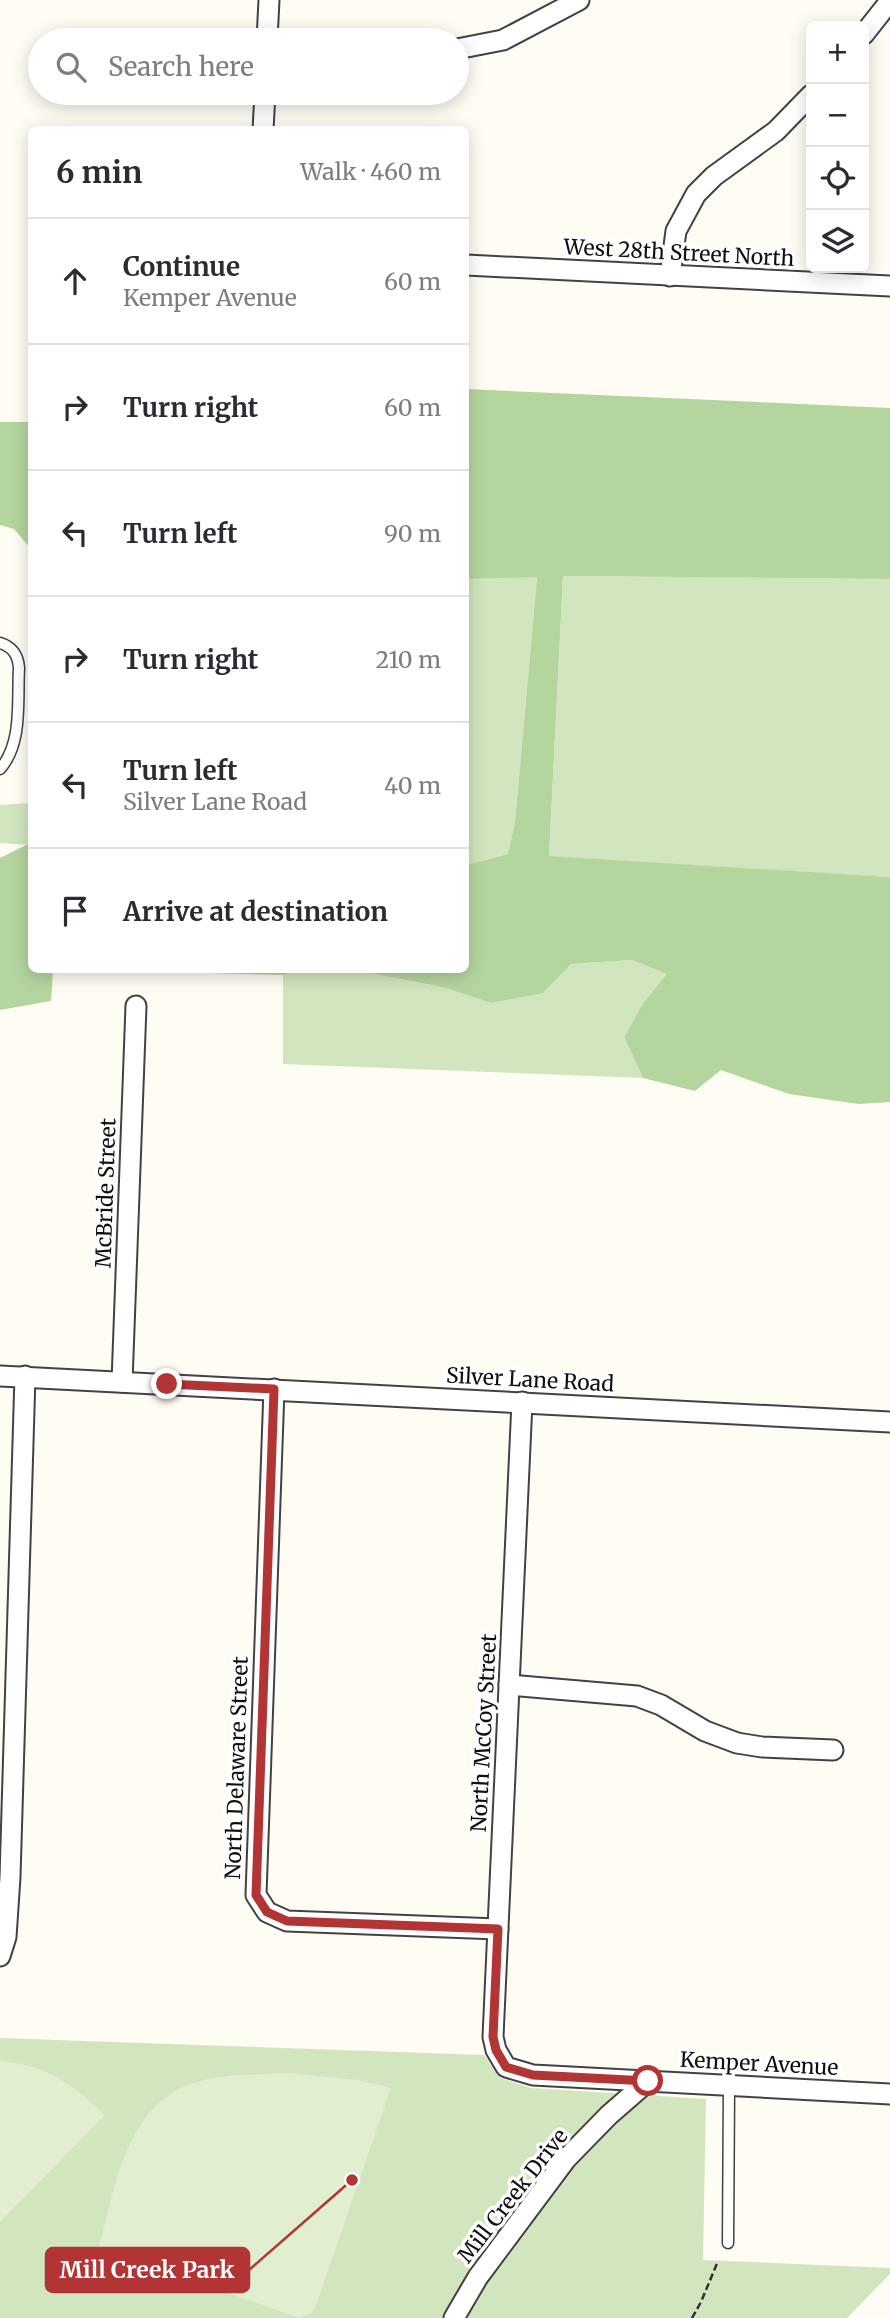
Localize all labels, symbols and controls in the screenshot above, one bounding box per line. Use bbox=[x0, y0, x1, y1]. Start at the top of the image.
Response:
map controls bbox=[806, 21, 869, 273]
button: + bbox=[806, 21, 869, 84]
search box bbox=[28, 28, 469, 105]
icon: search bbox=[52, 48, 90, 86]
text: Search here bbox=[108, 50, 254, 83]
button: − bbox=[806, 84, 869, 147]
button: locate bbox=[806, 147, 869, 210]
text: 6 min bbox=[56, 153, 142, 191]
text: Walk · 460 m bbox=[300, 157, 441, 186]
button: layers bbox=[806, 210, 869, 273]
street label: West 28th Street North bbox=[562, 233, 795, 272]
text: Continue bbox=[123, 250, 240, 283]
icon: ahead bbox=[56, 262, 94, 300]
text: 60 m bbox=[384, 267, 441, 296]
text: Kemper Avenue bbox=[123, 283, 297, 312]
icon: right bbox=[56, 388, 94, 426]
text: Turn right bbox=[123, 391, 258, 424]
text: 60 m bbox=[384, 393, 441, 422]
icon: left bbox=[56, 514, 94, 552]
text: Turn left bbox=[123, 517, 237, 550]
text: 90 m bbox=[384, 519, 441, 548]
icon: right bbox=[56, 640, 94, 678]
text: Turn right bbox=[123, 643, 258, 676]
text: 210 m bbox=[376, 645, 441, 674]
text: Turn left bbox=[123, 754, 237, 787]
icon: left bbox=[56, 766, 94, 804]
text: 40 m bbox=[384, 771, 441, 800]
text: Silver Lane Road bbox=[123, 787, 307, 816]
icon: arrive bbox=[56, 892, 94, 930]
text: Arrive at destination bbox=[123, 895, 388, 928]
street label: McBride Street bbox=[89, 1118, 122, 1268]
street label: Silver Lane Road bbox=[445, 1362, 615, 1397]
route end bbox=[151, 1368, 182, 1399]
street label: North McCoy Street bbox=[465, 1633, 502, 1833]
street label: North Delaware Street bbox=[219, 1656, 254, 1880]
street label: Kemper Avenue bbox=[679, 2046, 839, 2081]
route start bbox=[632, 2065, 663, 2096]
street label: Mill Creek Drive bbox=[452, 2123, 573, 2268]
callout: Mill Creek Park bbox=[46, 2248, 249, 2292]
text: Mill Creek Park bbox=[60, 2255, 235, 2284]

